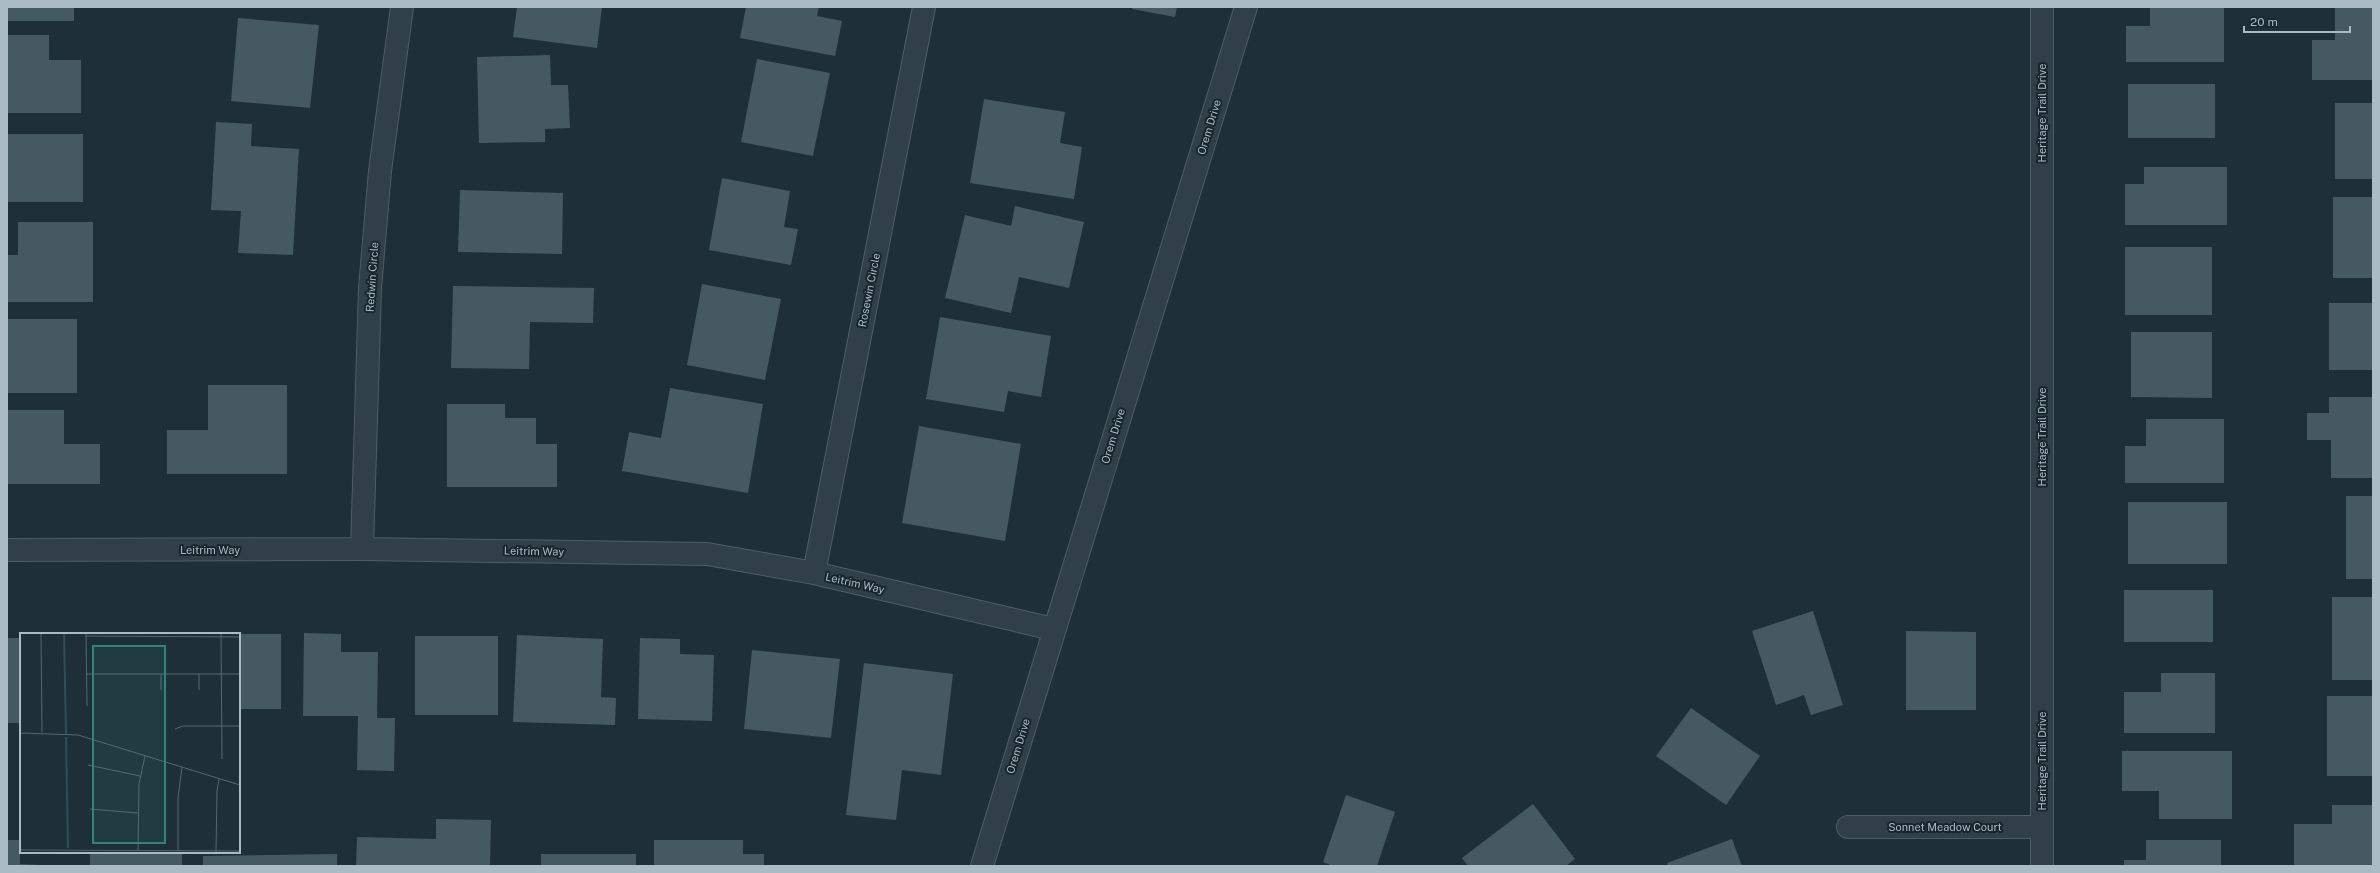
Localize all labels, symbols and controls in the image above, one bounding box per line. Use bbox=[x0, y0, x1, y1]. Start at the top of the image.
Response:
scale bar bbox=[2244, 8, 2350, 34]
text: 20 m bbox=[2250, 15, 2278, 29]
street label: Heritage Trail Drive bbox=[2036, 64, 2048, 162]
street label: Orem Drive bbox=[1195, 98, 1223, 156]
street label: Redwin Circle bbox=[364, 242, 380, 312]
street label: Rosewin Circle bbox=[856, 252, 882, 328]
street label: Heritage Trail Drive bbox=[2036, 388, 2048, 486]
street label: Orem Drive bbox=[1099, 407, 1127, 465]
street label: Leitrim Way bbox=[180, 544, 240, 556]
street label: Leitrim Way bbox=[504, 544, 564, 558]
street label: Leitrim Way bbox=[824, 570, 886, 596]
inset map bbox=[20, 633, 240, 853]
street label: Heritage Trail Drive bbox=[2036, 712, 2048, 810]
street label: Orem Drive bbox=[1004, 717, 1032, 775]
street label: Sonnet Meadow Court bbox=[1888, 821, 2002, 833]

